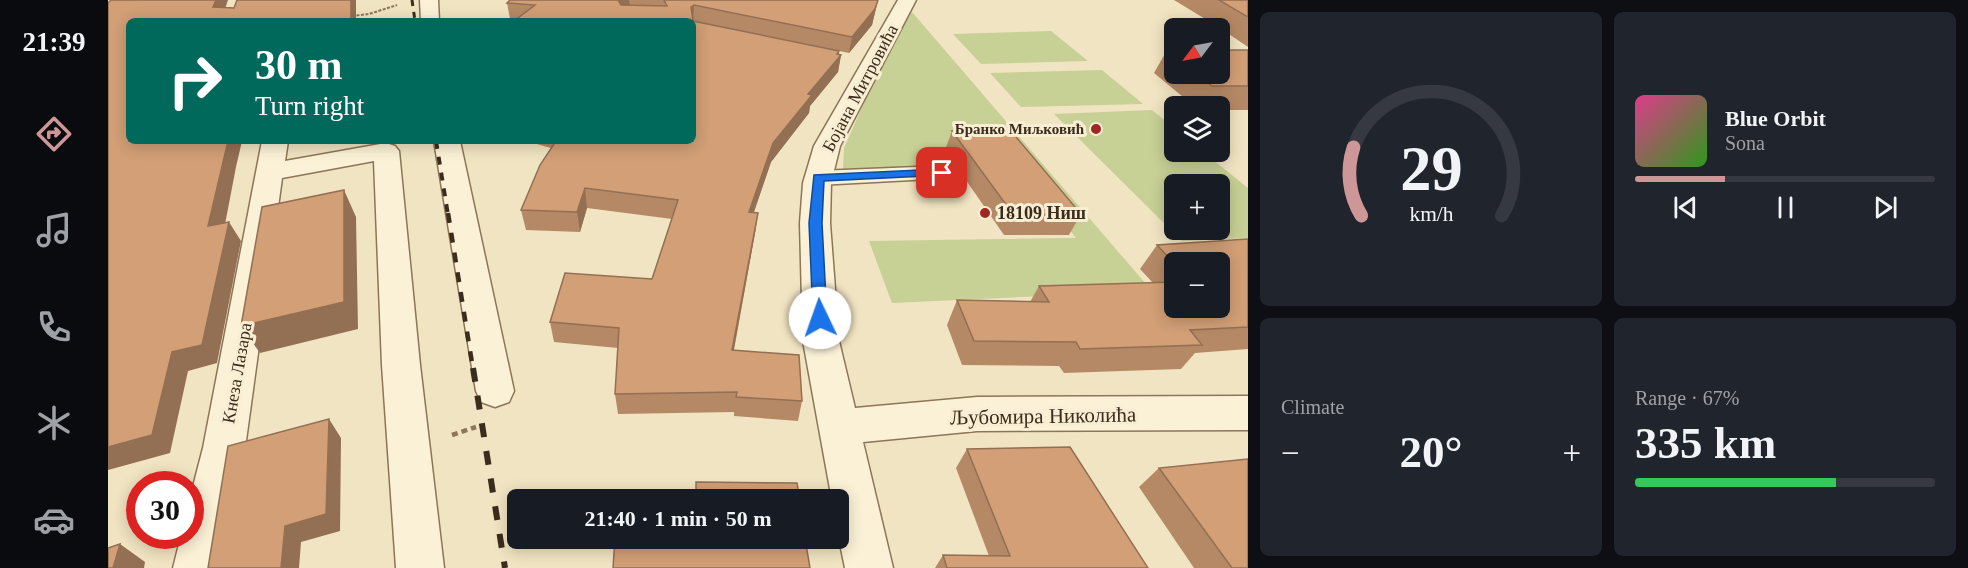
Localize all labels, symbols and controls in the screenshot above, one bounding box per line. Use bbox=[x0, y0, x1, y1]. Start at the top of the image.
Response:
north arrow bbox=[1164, 18, 1230, 84]
map controls bbox=[1164, 18, 1230, 318]
street label: Бојана Митровића bbox=[818, 21, 902, 155]
text: 21:39 bbox=[23, 27, 86, 57]
icon: right bbox=[156, 42, 234, 120]
text: 30 m bbox=[255, 42, 343, 88]
text: Turn right bbox=[255, 91, 364, 121]
button: layers bbox=[1164, 96, 1230, 162]
text: Blue Orbit bbox=[1725, 106, 1826, 131]
icon: directions bbox=[33, 113, 75, 155]
place label: Бранко Миљковић bbox=[955, 121, 1085, 137]
marker: Бранко Миљковић bbox=[1089, 122, 1103, 136]
text: Sona bbox=[1725, 132, 1765, 154]
text: 29 bbox=[1400, 134, 1462, 203]
pin bbox=[916, 147, 967, 198]
icon: arrive bbox=[925, 156, 958, 189]
button: + bbox=[1164, 174, 1230, 240]
icon: previous bbox=[1669, 191, 1702, 224]
icon: pause bbox=[1769, 191, 1802, 224]
icon: next bbox=[1869, 191, 1902, 224]
place label: 18109 Ниш bbox=[997, 203, 1086, 223]
text: km/h bbox=[1409, 203, 1453, 227]
marker: 18109 Ниш bbox=[978, 206, 992, 220]
icon: music bbox=[33, 209, 75, 251]
button: − bbox=[1164, 252, 1230, 318]
position arrow bbox=[788, 286, 852, 350]
icon: phone bbox=[33, 306, 75, 348]
street label: Кнеза Лазара bbox=[218, 321, 256, 425]
text: Range · 67% bbox=[1635, 387, 1739, 409]
text: Climate bbox=[1281, 396, 1344, 418]
icon: climate bbox=[33, 402, 75, 444]
street label: Љубомира Николића bbox=[950, 402, 1137, 430]
text: 335 km bbox=[1635, 418, 1776, 468]
text: 20° bbox=[1400, 427, 1463, 477]
text: − bbox=[1281, 435, 1300, 471]
text: + bbox=[1562, 435, 1581, 471]
speed limit sign: 30 bbox=[126, 471, 204, 549]
icon: car bbox=[33, 499, 75, 541]
text: 21:40 · 1 min · 50 m bbox=[585, 506, 772, 531]

